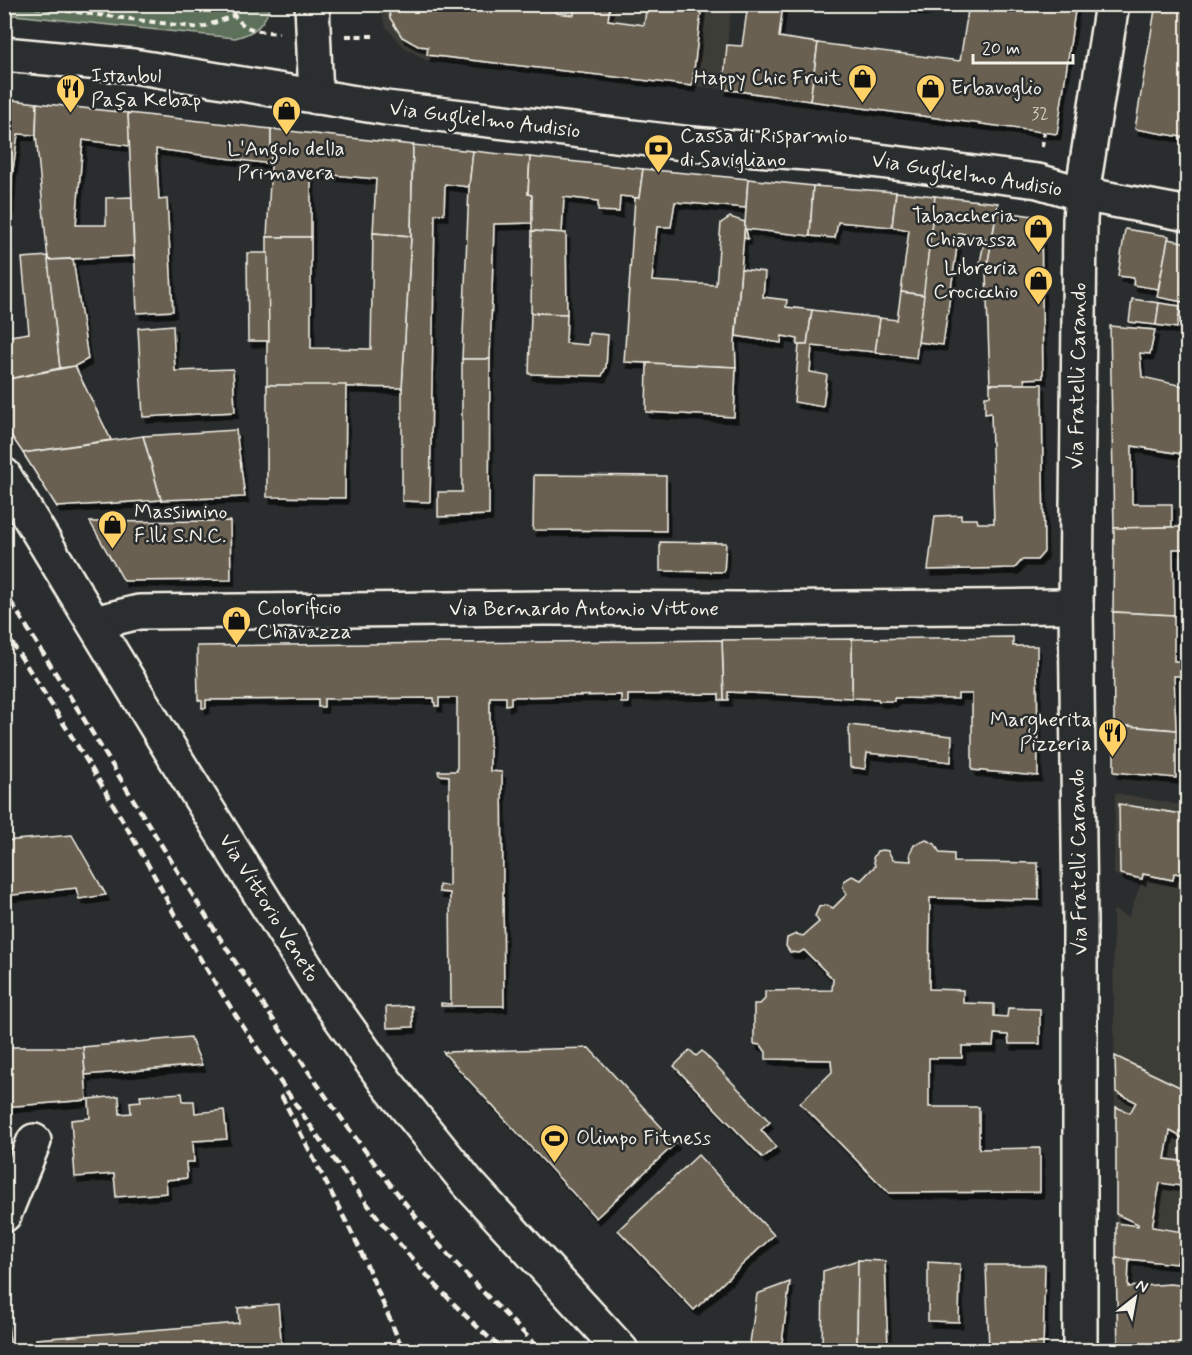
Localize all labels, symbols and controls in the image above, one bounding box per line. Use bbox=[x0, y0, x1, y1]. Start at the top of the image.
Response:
scale bar bbox=[973, 27, 1074, 65]
text: 20 m bbox=[982, 37, 1020, 61]
place label: Istanbul Paşa Kebap bbox=[91, 62, 201, 114]
shop icon: Happy Chic Fruit bbox=[846, 62, 878, 104]
place label: Happy Chic Fruit bbox=[694, 64, 842, 92]
restaurant icon: Istanbul Paşa Kebap bbox=[54, 72, 86, 114]
shop icon: Erbavoglio bbox=[914, 72, 946, 114]
place label: Erbavoglio bbox=[951, 74, 1042, 102]
shop icon: L'Angolo della Primavera bbox=[270, 94, 302, 136]
street label: Via Guglielmo Audisio bbox=[388, 94, 582, 148]
house number: 32 bbox=[1031, 102, 1049, 126]
place label: Cassa di Risparmio di Savigliano bbox=[680, 122, 847, 174]
bank icon: Cassa di Risparmio di Savigliano bbox=[643, 132, 675, 174]
place label: L'Angolo della Primavera bbox=[227, 135, 345, 187]
street label: Via Guglielmo Audisio bbox=[869, 146, 1064, 206]
place label: Tabaccheria Chiavassa bbox=[912, 202, 1017, 254]
shop icon: Tabaccheria Chiavassa bbox=[1022, 212, 1054, 254]
place label: Libreria Crocicchio bbox=[933, 254, 1018, 306]
shop icon: Libreria Crocicchio bbox=[1023, 264, 1055, 306]
street label: Via Fratelli Carando bbox=[1062, 282, 1094, 470]
place label: Massimino F.lli S.N.C. bbox=[134, 498, 228, 550]
shop icon: Massimino F.lli S.N.C. bbox=[97, 508, 129, 550]
place label: Colorificio Chiavazza bbox=[257, 594, 352, 646]
street label: Via Bernardo Antonio Vittone bbox=[449, 595, 719, 623]
shop icon: Colorificio Chiavazza bbox=[220, 604, 252, 646]
place label: Margherita Pizzeria bbox=[990, 706, 1092, 758]
restaurant icon: Margherita Pizzeria bbox=[1097, 716, 1129, 758]
street label: Via Fratelli Carando bbox=[1063, 768, 1095, 956]
street label: Via Vittorio Veneto bbox=[212, 828, 326, 988]
sports icon: Olimpo Fitness bbox=[539, 1122, 571, 1164]
place label: Olimpo Fitness bbox=[576, 1124, 711, 1152]
north arrow bbox=[1105, 1268, 1165, 1328]
text: N bbox=[1132, 1275, 1152, 1298]

